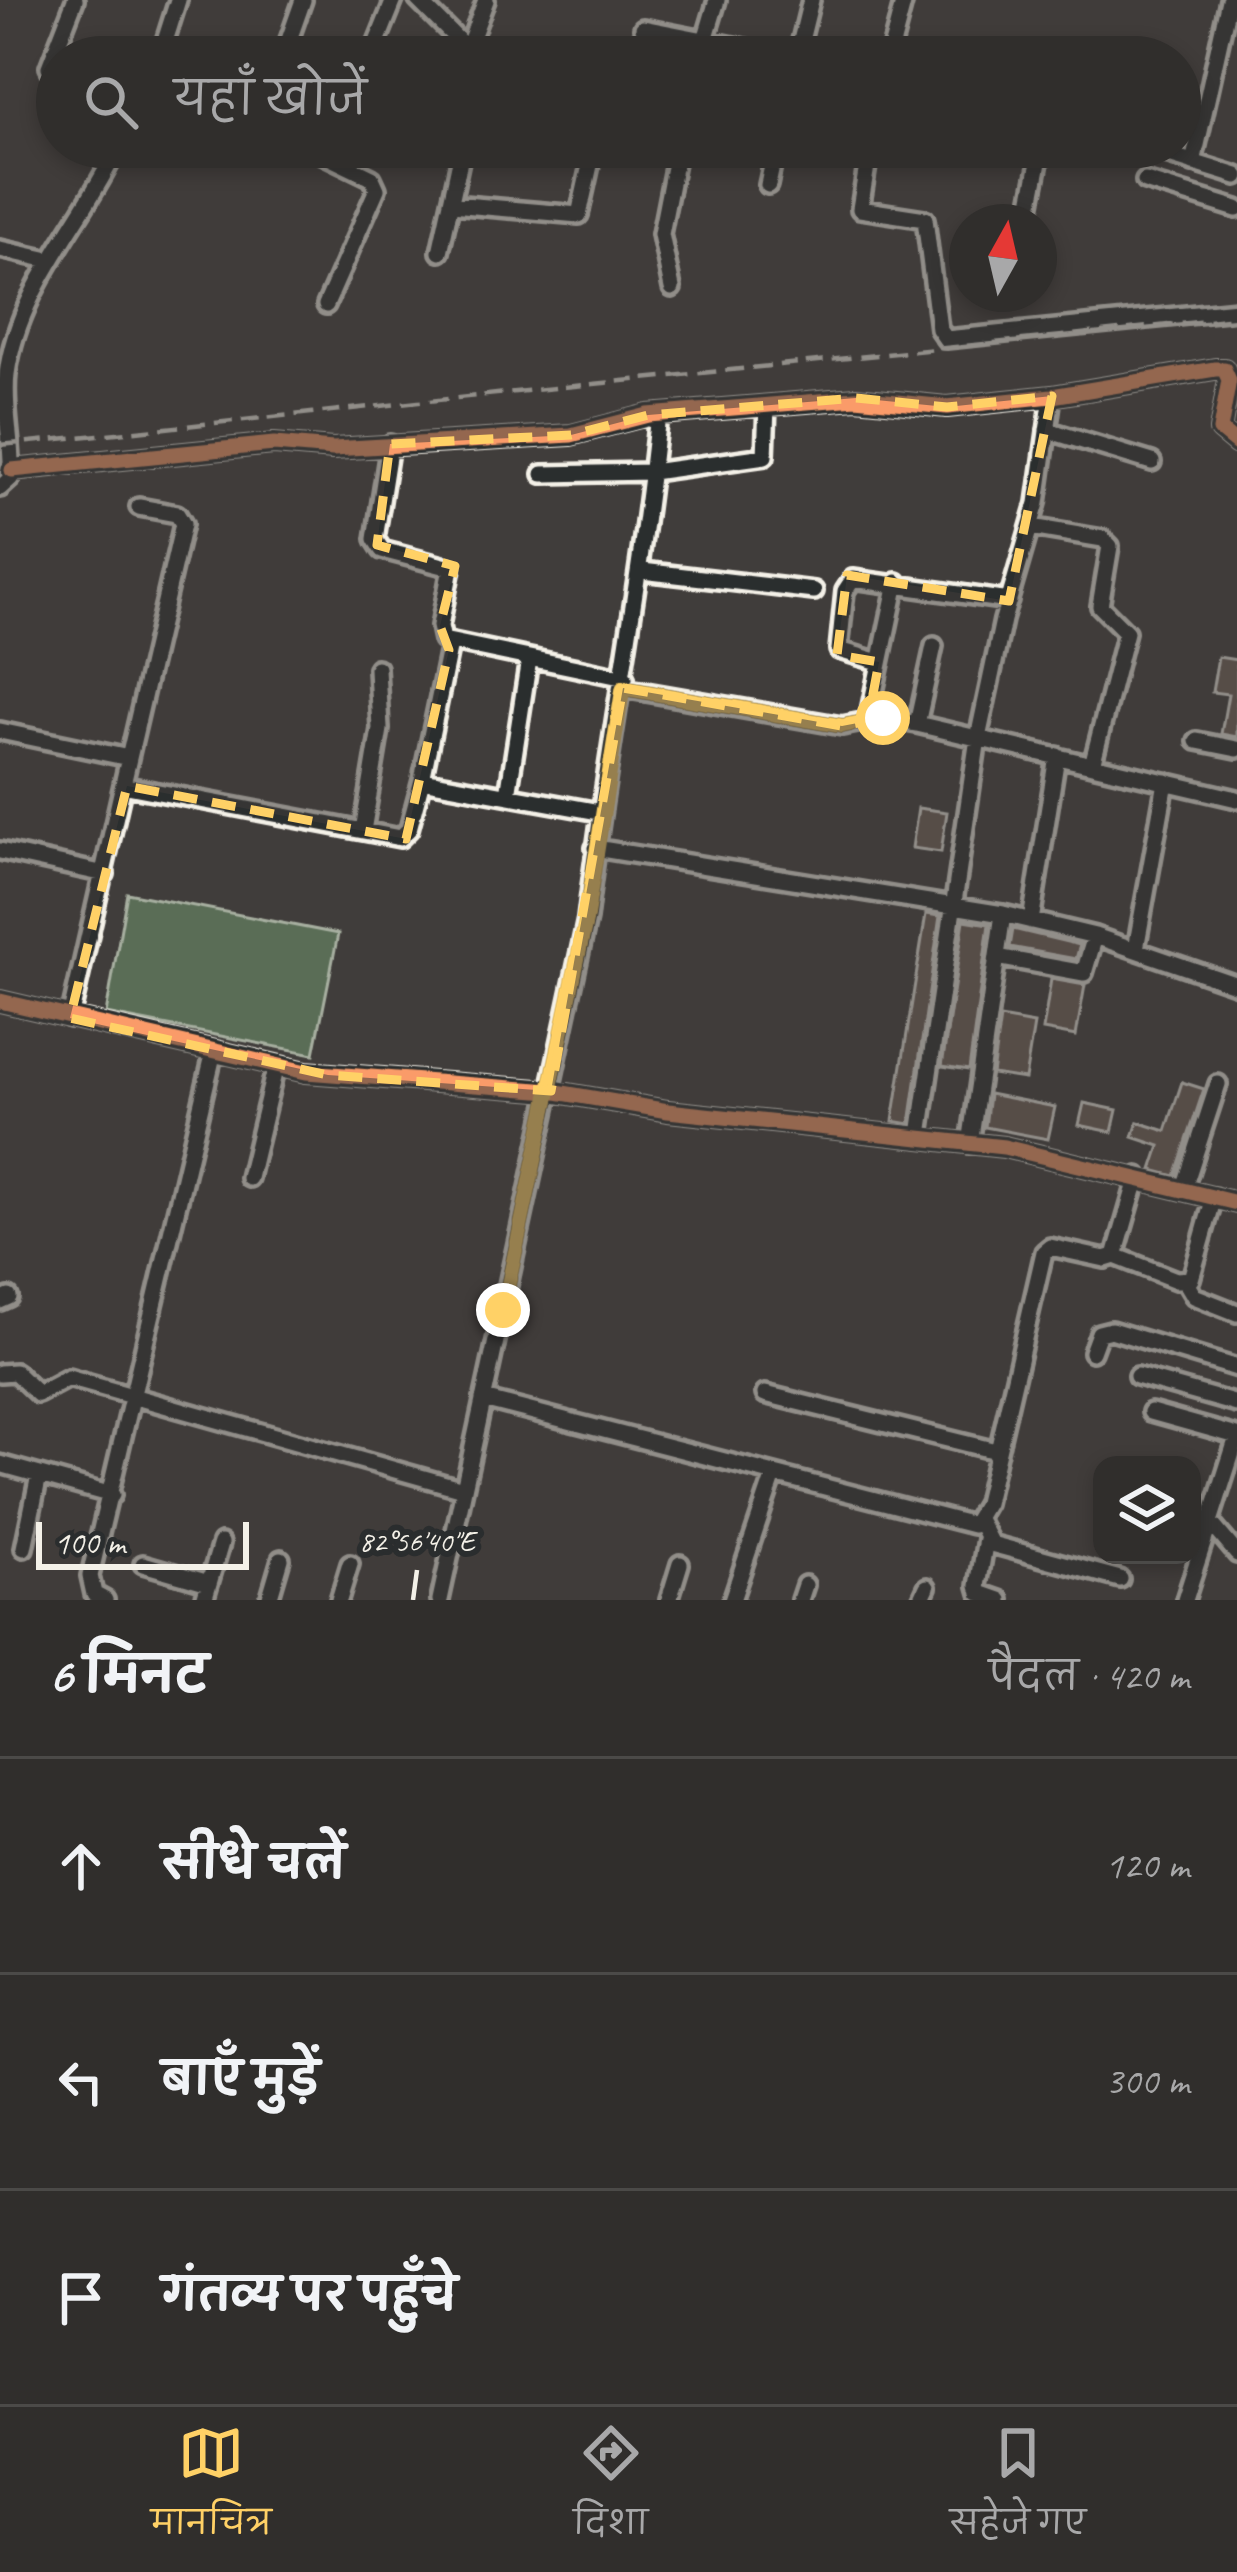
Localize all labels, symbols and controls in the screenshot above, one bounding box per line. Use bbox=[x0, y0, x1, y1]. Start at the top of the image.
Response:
search box bbox=[36, 36, 1201, 168]
icon: search bbox=[78, 69, 144, 135]
text: यहाँ खोजें bbox=[174, 71, 367, 128]
north arrow bbox=[949, 204, 1057, 312]
route start bbox=[856, 691, 910, 745]
route end bbox=[476, 1283, 530, 1337]
map controls bbox=[1093, 1456, 1201, 1564]
button: layers bbox=[1093, 1456, 1201, 1564]
scale bar bbox=[36, 1516, 249, 1569]
text: 100 m bbox=[54, 1522, 125, 1564]
text: 82°56'40"E bbox=[359, 1522, 479, 1560]
text: 6 मिनट bbox=[48, 1643, 208, 1707]
text: पैदल · 420 m bbox=[989, 1652, 1189, 1701]
icon: ahead bbox=[48, 1833, 114, 1899]
text: सीधे चलें bbox=[162, 1835, 346, 1892]
text: 120 m bbox=[1105, 1841, 1189, 1890]
icon: left bbox=[48, 2049, 114, 2115]
text: बाएँ मुड़ें bbox=[162, 2051, 319, 2108]
text: 300 m bbox=[1105, 2057, 1189, 2106]
icon: arrive bbox=[48, 2265, 114, 2331]
text: गंतव्य पर पहुँचे bbox=[162, 2267, 457, 2324]
tab: मानचित्र bbox=[151, 2420, 272, 2559]
tab: दिशा bbox=[573, 2420, 648, 2559]
tab: सहेजे गए bbox=[950, 2420, 1086, 2559]

